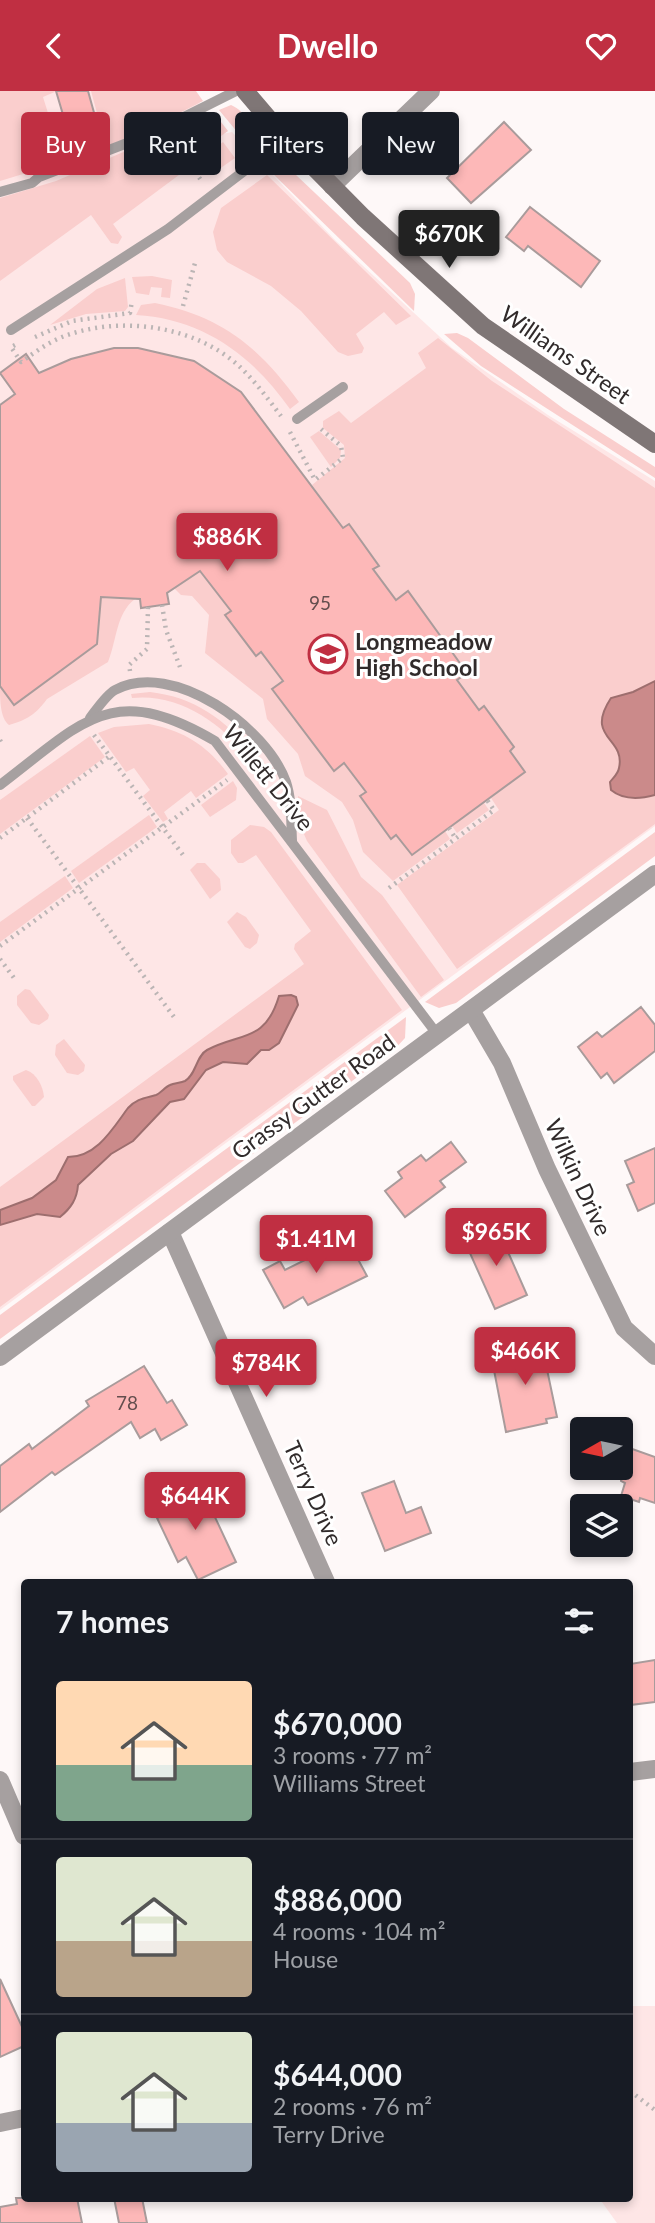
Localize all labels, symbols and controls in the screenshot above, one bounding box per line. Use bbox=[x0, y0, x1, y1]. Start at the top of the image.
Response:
text: Dwello bbox=[277, 26, 378, 65]
icon: back bbox=[35, 27, 73, 65]
icon: heart bbox=[582, 27, 620, 65]
chip: Buy bbox=[21, 112, 110, 175]
chip: Rent bbox=[124, 112, 221, 175]
chip: Filters bbox=[235, 112, 348, 175]
chip: New bbox=[362, 112, 459, 175]
pin: $670K bbox=[400, 211, 498, 270]
text: $670K bbox=[414, 219, 484, 247]
street label: Williams Street bbox=[496, 299, 637, 410]
pin: $886K bbox=[178, 513, 276, 573]
text: $886K bbox=[192, 522, 262, 550]
house number: 95 bbox=[309, 591, 331, 614]
place label: Longmeadow High School bbox=[355, 627, 493, 681]
school or university icon: Longmeadow High School bbox=[307, 633, 349, 675]
street label: Willett Drive bbox=[218, 718, 320, 836]
street label: Grassy Gutter Road bbox=[226, 1027, 400, 1165]
street label: Wilkin Drive bbox=[540, 1114, 618, 1240]
pin: $965K bbox=[447, 1209, 545, 1268]
pin: $1.41M bbox=[259, 1215, 373, 1275]
text: $965K bbox=[461, 1217, 531, 1245]
text: $1.41M bbox=[276, 1224, 356, 1252]
pin: $466K bbox=[476, 1327, 574, 1387]
text: $466K bbox=[490, 1336, 560, 1364]
pin: $784K bbox=[217, 1339, 315, 1399]
text: $784K bbox=[231, 1348, 301, 1376]
house number: 78 bbox=[116, 1391, 138, 1414]
north arrow bbox=[570, 1417, 634, 1481]
map controls bbox=[570, 1417, 633, 1557]
street label: Terry Drive bbox=[278, 1436, 350, 1550]
pin: $644K bbox=[146, 1473, 244, 1532]
text: $644K bbox=[160, 1481, 230, 1509]
button: layers bbox=[570, 1494, 633, 1557]
icon: filters bbox=[560, 1602, 598, 1640]
text: 7 homes bbox=[56, 1603, 169, 1639]
text: $670,000 bbox=[273, 1705, 402, 1741]
icon: home bbox=[112, 1709, 196, 1793]
text: 3 rooms · 77 m² bbox=[273, 1741, 432, 1769]
text: Williams Street bbox=[273, 1769, 425, 1797]
text: $886,000 bbox=[273, 1881, 402, 1917]
icon: home bbox=[112, 1885, 196, 1969]
text: 4 rooms · 104 m² bbox=[273, 1917, 445, 1945]
text: House bbox=[273, 1945, 338, 1973]
text: $644,000 bbox=[273, 2056, 402, 2092]
icon: home bbox=[112, 2060, 196, 2144]
text: 2 rooms · 76 m² bbox=[273, 2092, 432, 2120]
text: Terry Drive bbox=[273, 2120, 385, 2148]

